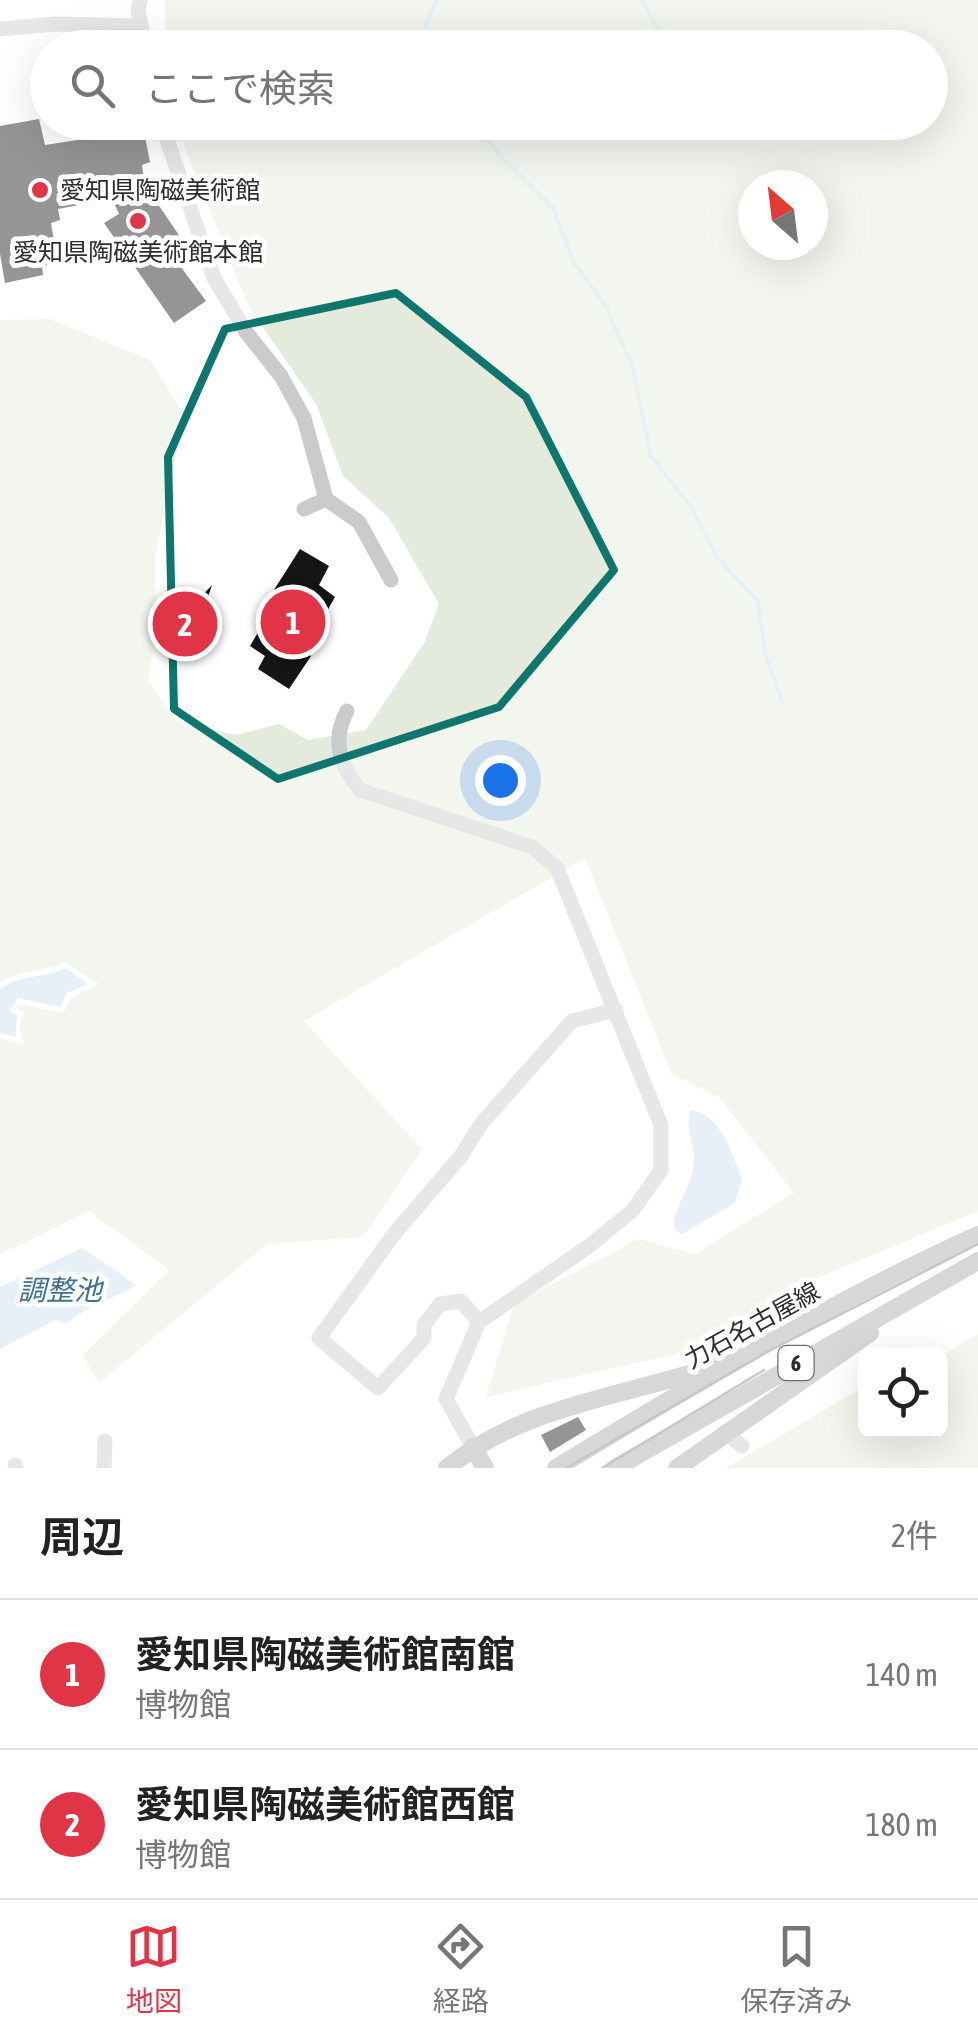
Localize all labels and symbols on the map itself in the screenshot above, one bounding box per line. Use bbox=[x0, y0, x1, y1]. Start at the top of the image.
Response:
north arrow bbox=[738, 170, 828, 260]
place label: 愛知県陶磁美術館 bbox=[60, 176, 260, 204]
marker: 愛知県陶磁美術館 bbox=[29, 179, 51, 201]
marker: 愛知県陶磁美術館本館 bbox=[127, 210, 149, 232]
place label: 愛知県陶磁美術館本館 bbox=[13, 238, 263, 266]
pin: 1 bbox=[260, 584, 326, 660]
pin: 2 bbox=[152, 586, 218, 662]
your location bbox=[475, 755, 526, 806]
water label: 調整池 bbox=[18, 1274, 105, 1306]
street label: 力石名古屋線 bbox=[680, 1276, 824, 1374]
road number: 6 bbox=[778, 1346, 814, 1380]

